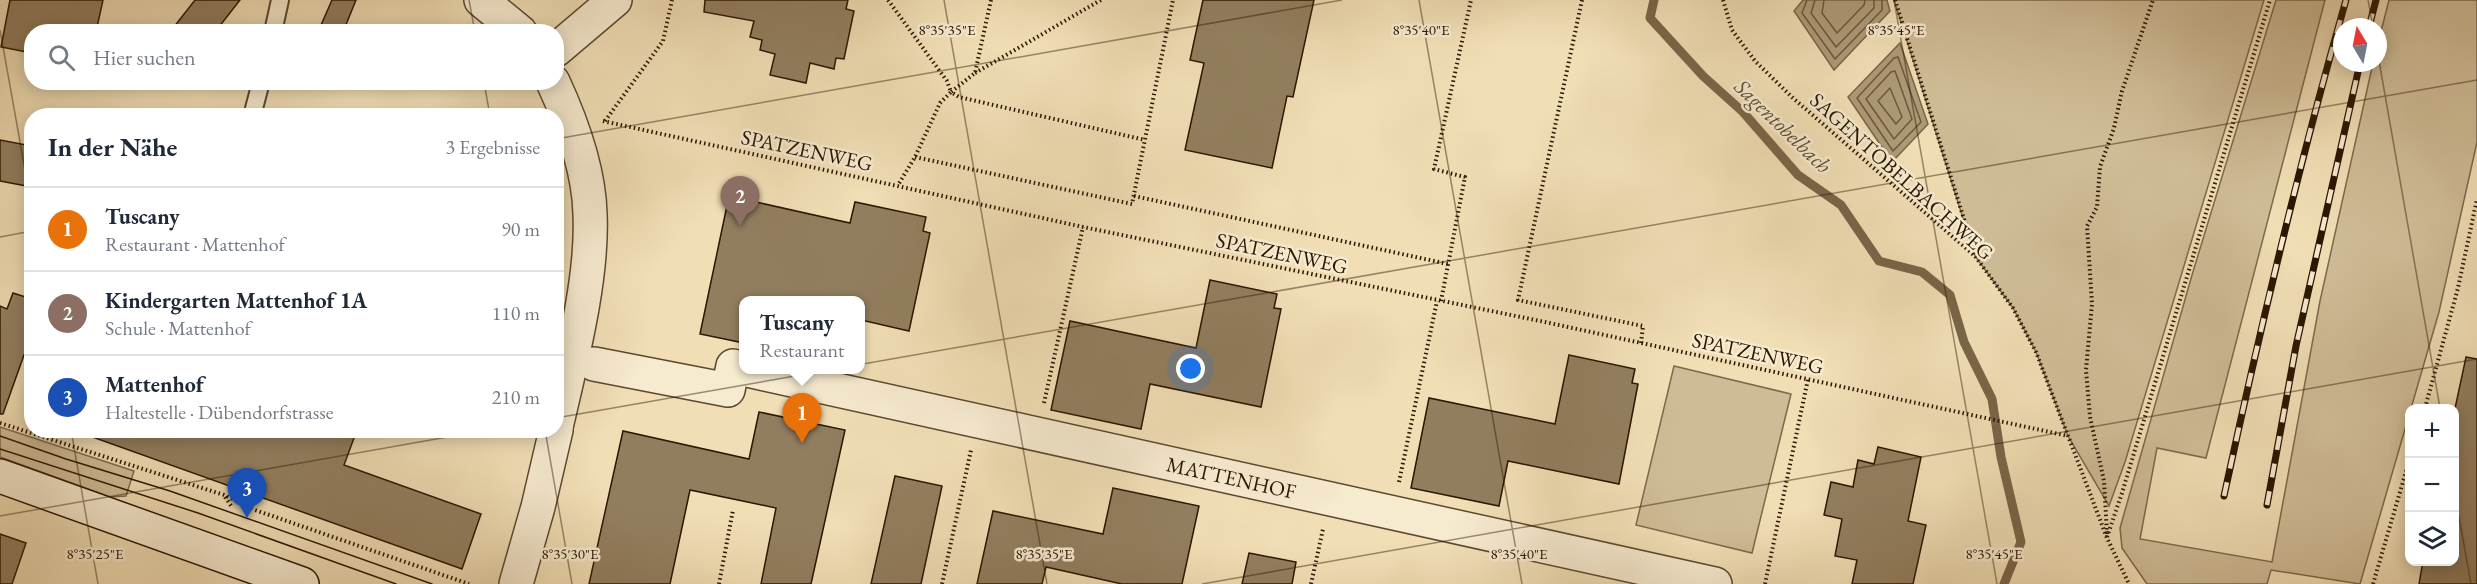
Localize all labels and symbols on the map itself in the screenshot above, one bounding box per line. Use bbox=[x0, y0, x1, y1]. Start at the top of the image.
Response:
north arrow bbox=[2333, 18, 2387, 72]
text: 8°35'35"E bbox=[919, 20, 976, 39]
text: 8°35'40"E bbox=[1393, 20, 1450, 39]
text: 8°35'45"E bbox=[1868, 20, 1925, 39]
water label: Sagentobelbach bbox=[1727, 72, 1838, 180]
street label: SAGENTOBELBACHWEG bbox=[1804, 86, 2000, 266]
street label: SPATZENWEG bbox=[739, 123, 875, 177]
pin: 2 bbox=[720, 176, 760, 226]
street label: SPATZENWEG bbox=[1214, 226, 1350, 280]
street label: SPATZENWEG bbox=[1690, 326, 1826, 380]
your location bbox=[1176, 354, 1205, 383]
pin: 1 bbox=[782, 394, 822, 443]
street label: MATTENHOF bbox=[1164, 450, 1299, 505]
pin: 3 bbox=[228, 468, 266, 518]
text: 8°35'25"E bbox=[67, 544, 124, 563]
text: 8°35'30"E bbox=[542, 544, 599, 563]
text: 8°35'35"E bbox=[1016, 544, 1073, 563]
text: 8°35'40"E bbox=[1491, 544, 1548, 563]
text: 8°35'45"E bbox=[1966, 544, 2023, 563]

